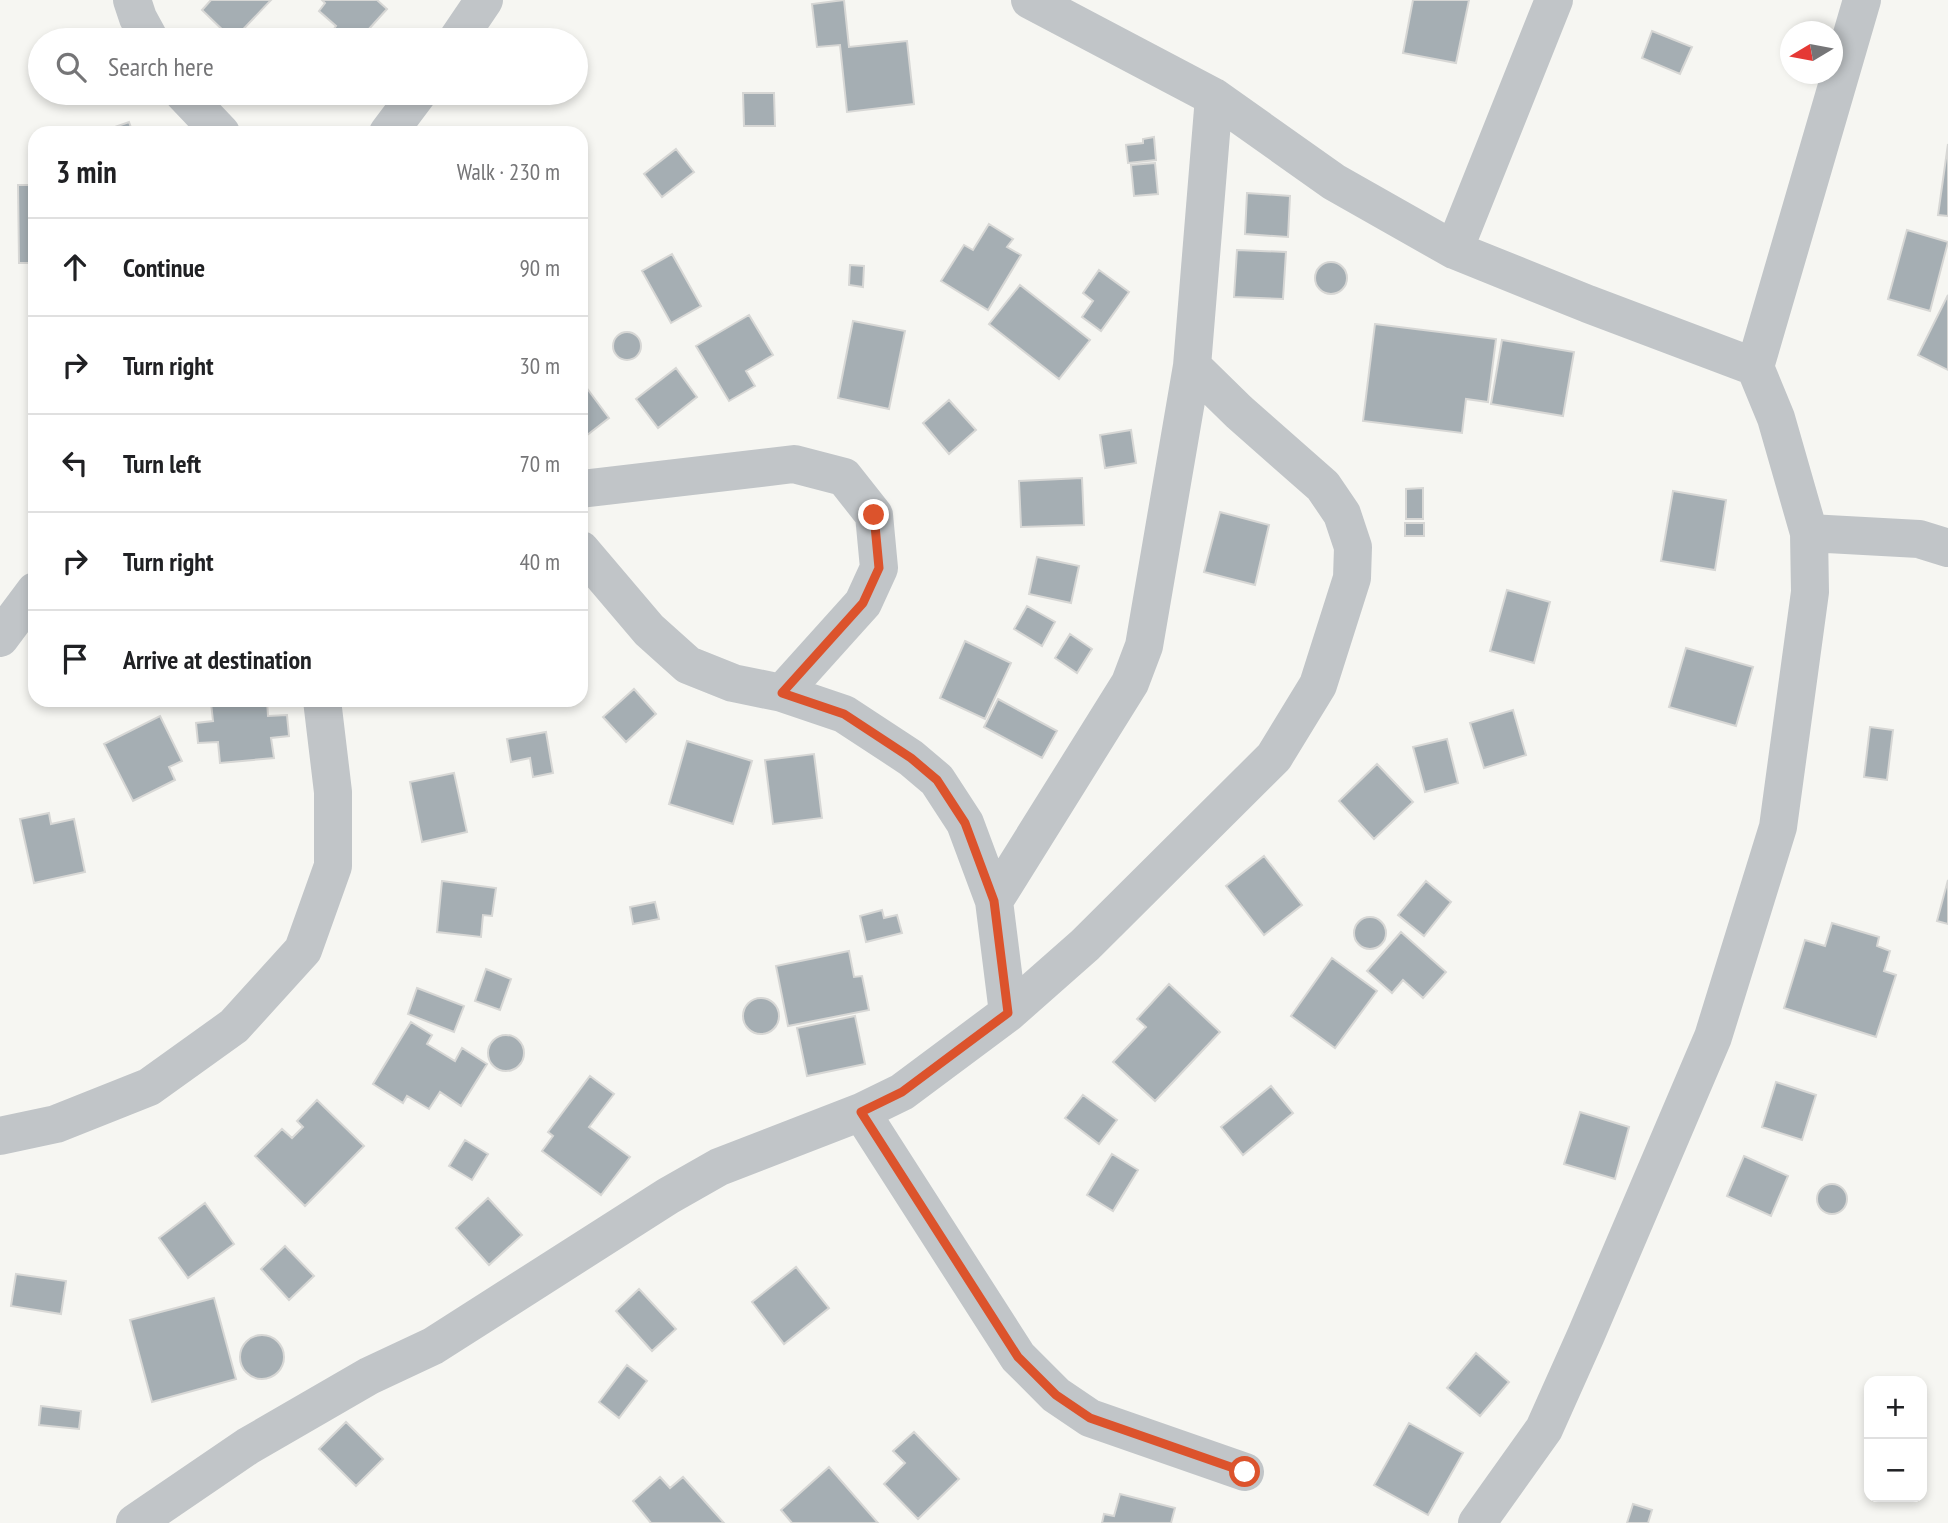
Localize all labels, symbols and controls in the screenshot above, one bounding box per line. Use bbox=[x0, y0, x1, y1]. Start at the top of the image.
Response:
north arrow bbox=[1780, 21, 1843, 84]
search box bbox=[28, 28, 588, 105]
icon: search bbox=[52, 48, 90, 86]
text: Search here bbox=[108, 50, 214, 83]
text: 3 min bbox=[56, 152, 117, 191]
text: Walk · 230 m bbox=[457, 157, 560, 186]
icon: ahead bbox=[56, 248, 94, 286]
text: Continue bbox=[123, 251, 205, 284]
text: 90 m bbox=[519, 253, 560, 282]
icon: right bbox=[56, 346, 94, 384]
text: Turn right bbox=[123, 349, 214, 382]
text: 30 m bbox=[519, 351, 560, 380]
icon: left bbox=[56, 444, 94, 482]
text: Turn left bbox=[123, 447, 201, 480]
text: 70 m bbox=[519, 449, 560, 478]
route end bbox=[858, 499, 889, 530]
icon: right bbox=[56, 542, 94, 580]
text: Turn right bbox=[123, 545, 214, 578]
text: 40 m bbox=[519, 547, 560, 576]
icon: arrive bbox=[56, 640, 94, 678]
text: Arrive at destination bbox=[123, 643, 312, 676]
map controls bbox=[1864, 1376, 1927, 1502]
button: + bbox=[1864, 1376, 1927, 1439]
button: − bbox=[1864, 1439, 1927, 1502]
route start bbox=[1229, 1456, 1260, 1487]

